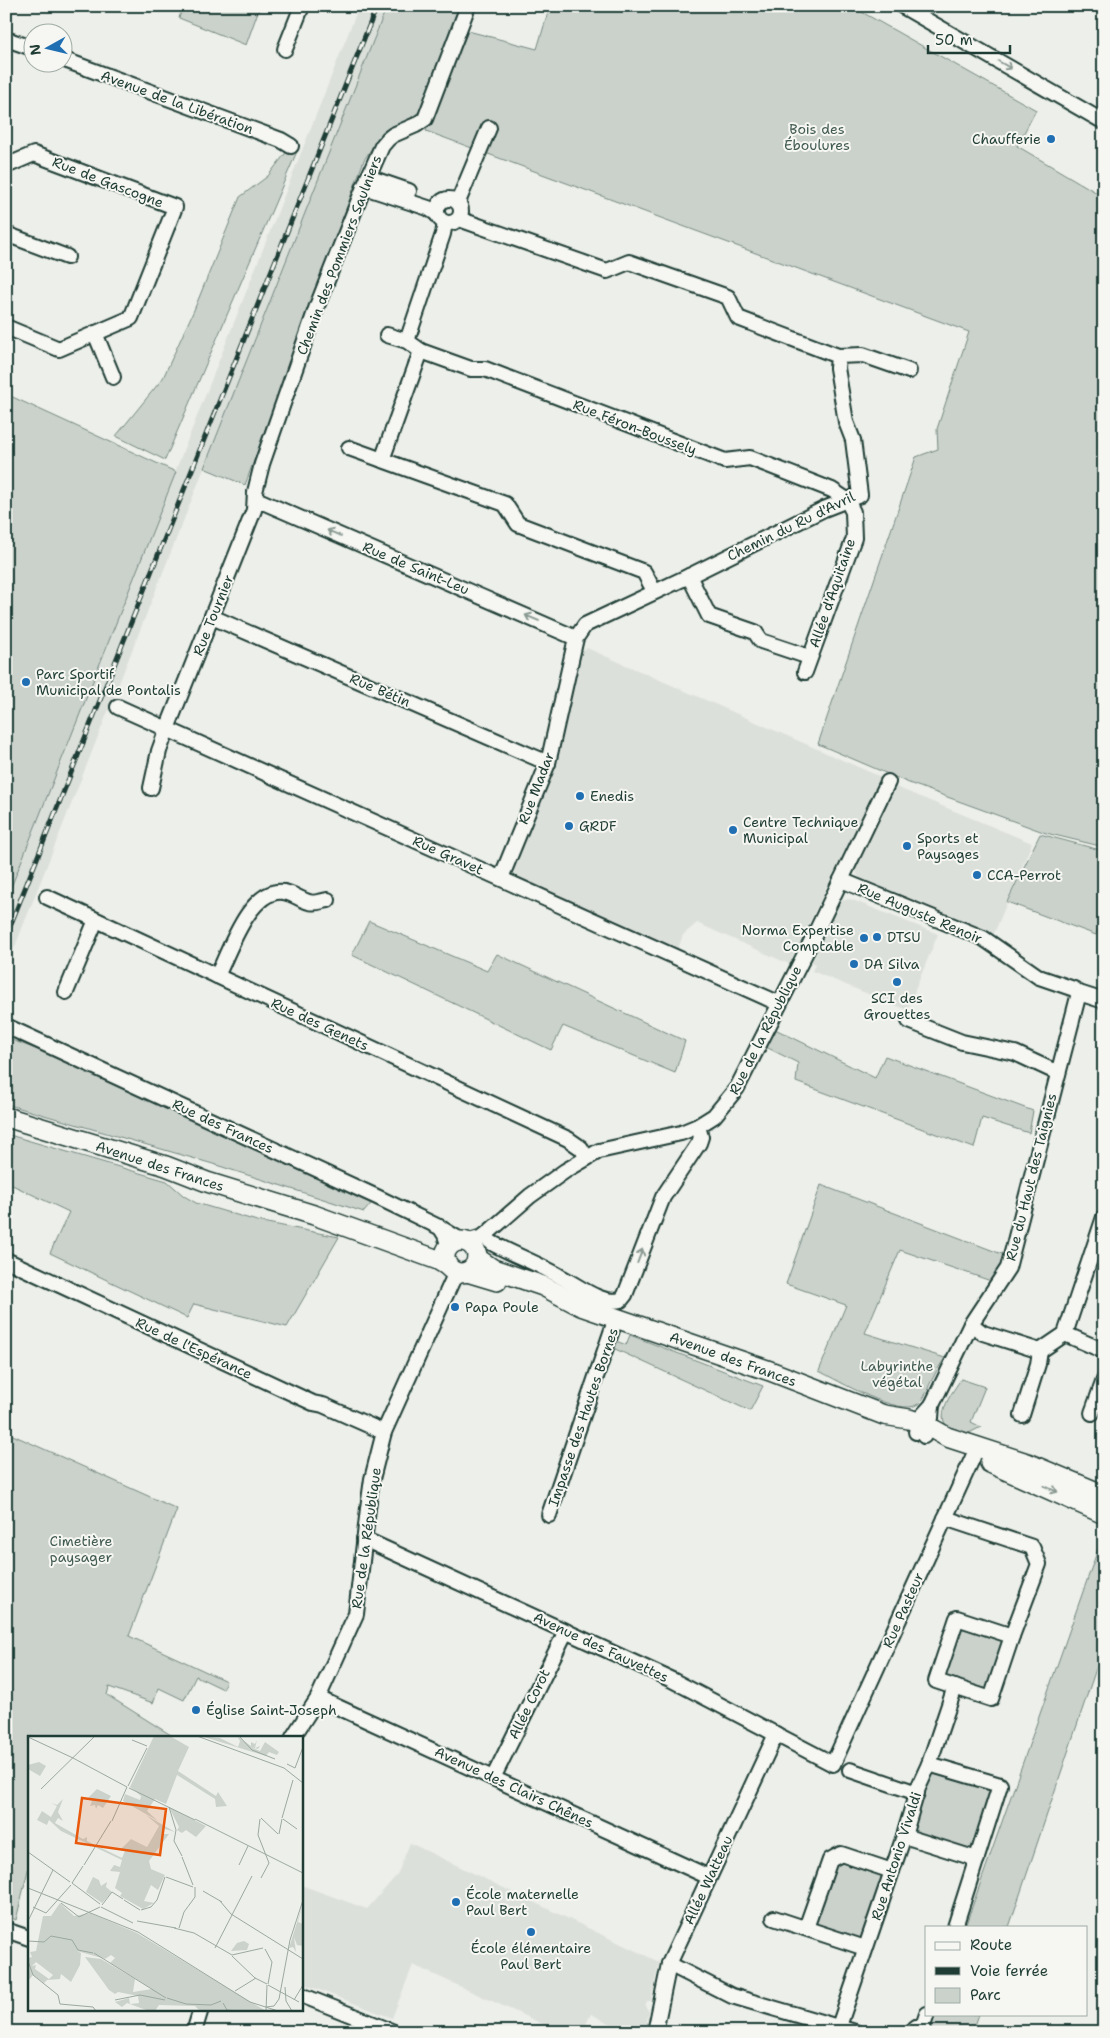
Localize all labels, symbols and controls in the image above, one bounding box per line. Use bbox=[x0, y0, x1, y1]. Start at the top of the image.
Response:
north arrow bbox=[22, 22, 72, 72]
scale bar bbox=[928, 22, 1010, 54]
text: 50 m bbox=[935, 30, 973, 50]
text: N bbox=[25, 43, 45, 57]
one-way arrow bbox=[998, 61, 1012, 71]
street label: Avenue de la Libération bbox=[98, 66, 256, 138]
park label: Bois des Éboulures bbox=[784, 120, 850, 154]
place label: Chaufferie bbox=[972, 130, 1041, 148]
marker: Chaufferie bbox=[1045, 133, 1057, 145]
street label: Rue de Gascogne bbox=[50, 153, 166, 212]
street label: Chemin des Pommiers Saulniers bbox=[293, 153, 386, 357]
street label: Rue Féron-Boussely bbox=[571, 395, 699, 459]
street label: Chemin du Ru d'Avril bbox=[724, 487, 859, 565]
one-way arrow bbox=[327, 528, 342, 538]
street label: Allée d'Aquitaine bbox=[805, 536, 859, 650]
street label: Rue de Saint-Leu bbox=[360, 537, 472, 599]
street label: Rue Tournier bbox=[189, 571, 238, 658]
one-way arrow bbox=[525, 613, 540, 623]
place label: Parc Sportif Municipal de Pontalis bbox=[36, 665, 181, 699]
street label: Rue Bétin bbox=[347, 669, 413, 711]
marker: Parc Sportif Municipal de Pontalis bbox=[20, 676, 32, 688]
street label: Rue Madar bbox=[514, 749, 558, 827]
place label: Enedis bbox=[590, 787, 634, 805]
marker: Enedis bbox=[574, 790, 586, 802]
place label: Centre Technique Municipal bbox=[743, 813, 858, 847]
place label: GRDF bbox=[579, 817, 617, 835]
marker: GRDF bbox=[563, 820, 575, 832]
marker: Centre Technique Municipal bbox=[727, 824, 739, 836]
place label: Sports et Paysages bbox=[917, 829, 979, 863]
street label: Rue Gravet bbox=[410, 831, 486, 879]
marker: Sports et Paysages bbox=[901, 840, 913, 852]
place label: CCA-Perrot bbox=[987, 866, 1061, 884]
marker: CCA-Perrot bbox=[971, 869, 983, 881]
street label: Rue Auguste Renoir bbox=[855, 879, 985, 948]
place label: Norma Expertise Comptable bbox=[742, 921, 854, 955]
place label: DTSU bbox=[887, 928, 921, 946]
marker: DTSU bbox=[871, 931, 883, 943]
marker: Norma Expertise Comptable bbox=[858, 932, 870, 944]
place label: DA Silva bbox=[864, 955, 920, 973]
marker: DA Silva bbox=[848, 958, 860, 970]
street label: Rue de la République bbox=[725, 962, 805, 1097]
marker: SCI des Grouettes bbox=[891, 976, 903, 988]
place label: SCI des Grouettes bbox=[864, 989, 931, 1023]
street label: Rue des Genets bbox=[268, 993, 372, 1055]
street label: Rue du Haut des Taignies bbox=[1001, 1091, 1061, 1263]
street label: Rue des Frances bbox=[169, 1095, 277, 1157]
street label: Avenue des Frances bbox=[94, 1137, 227, 1195]
one-way arrow bbox=[635, 1249, 645, 1264]
place label: Papa Poule bbox=[465, 1298, 539, 1316]
marker: Papa Poule bbox=[449, 1301, 461, 1313]
street label: Rue de l'Espérance bbox=[133, 1313, 255, 1383]
street label: Impasse des Hautes Bornes bbox=[544, 1325, 622, 1509]
street label: Avenue des Frances bbox=[667, 1328, 799, 1390]
park label: Labyrinthe végétal bbox=[861, 1357, 934, 1391]
street label: Rue de la République bbox=[347, 1466, 385, 1610]
one-way arrow bbox=[1043, 1485, 1058, 1495]
park label: Cimetière paysager bbox=[49, 1532, 113, 1566]
street label: Rue Pasteur bbox=[878, 1569, 928, 1651]
street label: Avenue des Fauvettes bbox=[530, 1608, 672, 1686]
street label: Allée Corot bbox=[504, 1666, 554, 1742]
place label: Église Saint-Joseph bbox=[206, 1701, 337, 1719]
marker: Église Saint-Joseph bbox=[190, 1704, 202, 1716]
inset map bbox=[28, 1736, 302, 2010]
street label: Avenue des Clairs Chênes bbox=[432, 1742, 596, 1832]
street label: Rue Antonio Vivaldi bbox=[867, 1789, 925, 1923]
street label: Allée Watteau bbox=[680, 1833, 736, 1927]
place label: École maternelle Paul Bert bbox=[466, 1885, 579, 1919]
marker: École maternelle Paul Bert bbox=[450, 1896, 462, 1908]
marker: École élémentaire Paul Bert bbox=[525, 1926, 537, 1938]
legend bbox=[925, 1926, 1088, 2016]
text: Route bbox=[970, 1935, 1012, 1955]
place label: École élémentaire Paul Bert bbox=[471, 1939, 591, 1973]
text: Voie ferrée bbox=[970, 1961, 1048, 1981]
text: Parc bbox=[970, 1985, 1001, 2005]

